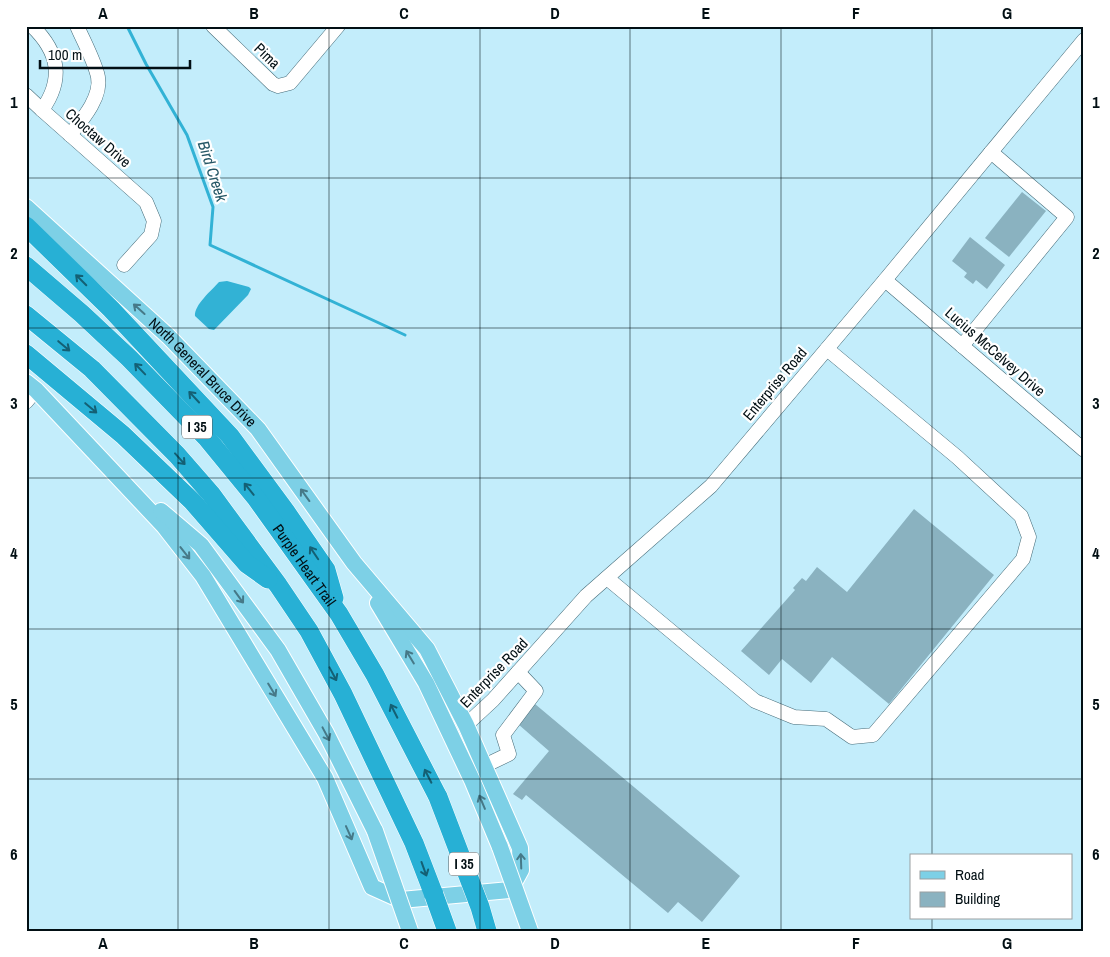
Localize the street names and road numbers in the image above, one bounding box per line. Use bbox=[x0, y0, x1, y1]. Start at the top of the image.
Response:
street label: Pima bbox=[250, 38, 285, 73]
street label: Choctaw Drive bbox=[61, 103, 136, 172]
street label: Lucius McCelvey Drive bbox=[941, 302, 1050, 401]
street label: North General Bruce Drive bbox=[144, 313, 262, 431]
street label: Enterprise Road bbox=[738, 343, 811, 425]
road number: I 35 bbox=[182, 416, 212, 438]
street label: Purple Heart Trail bbox=[268, 520, 341, 610]
street label: Enterprise Road bbox=[455, 633, 532, 712]
road number: I 35 bbox=[449, 852, 479, 876]

